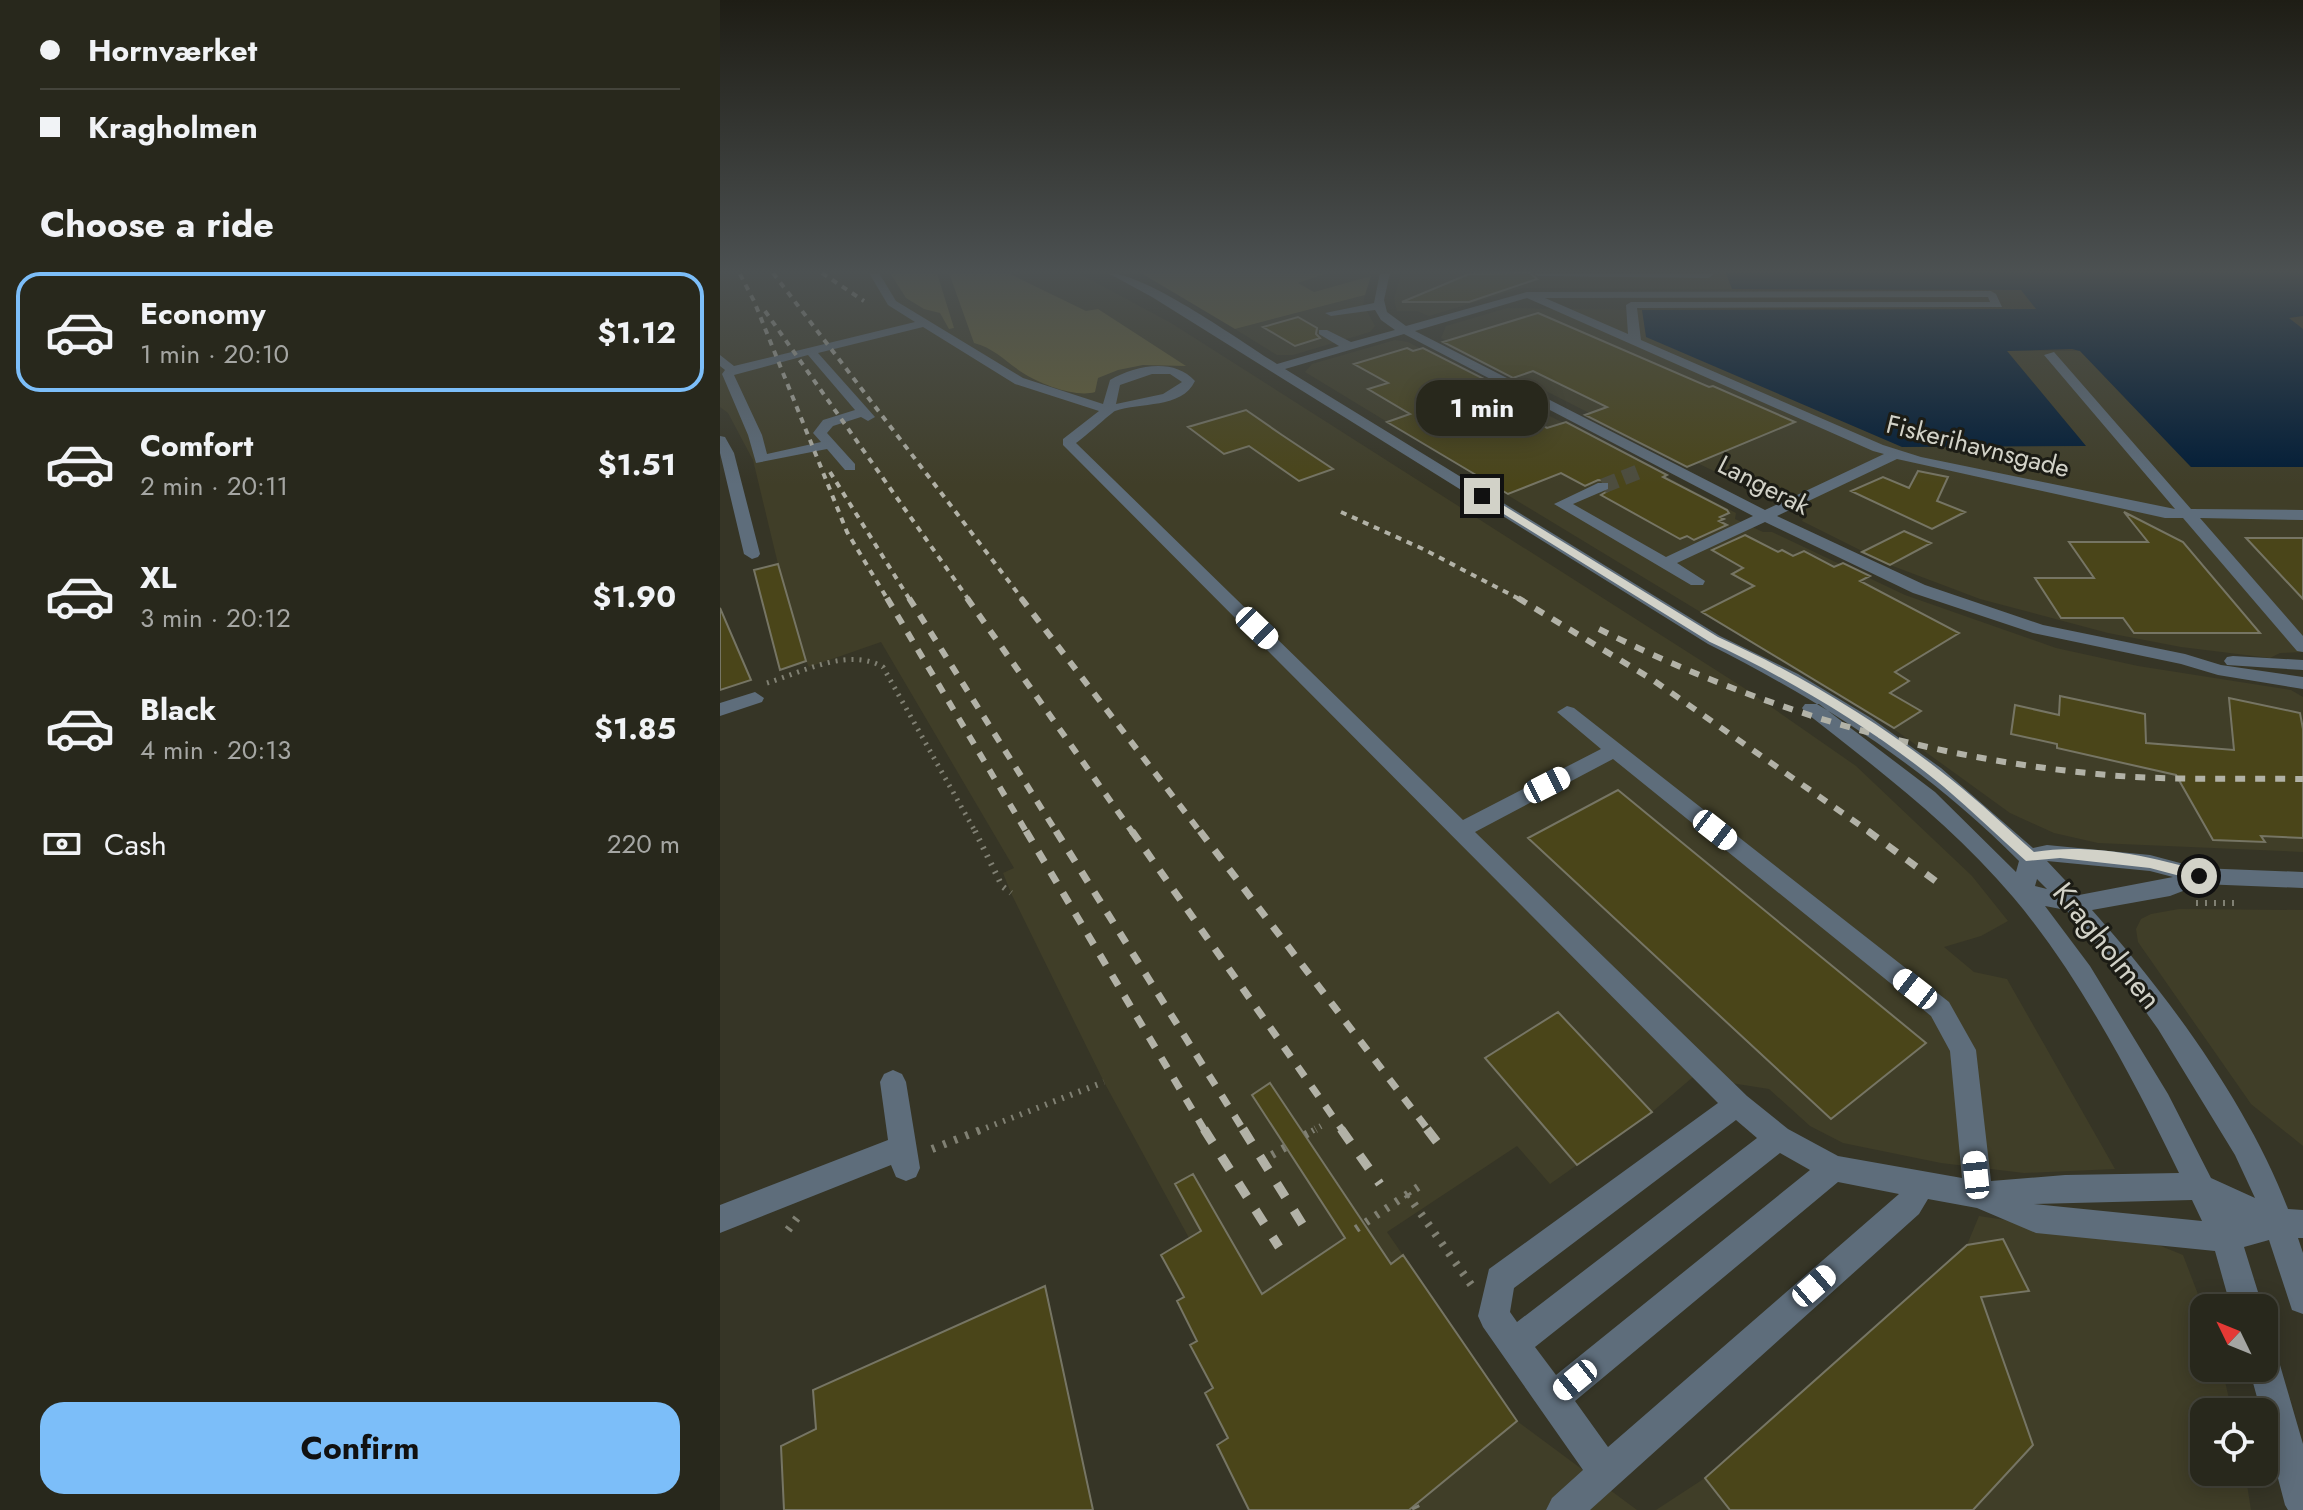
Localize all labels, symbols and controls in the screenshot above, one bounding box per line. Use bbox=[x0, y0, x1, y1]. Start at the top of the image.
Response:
text: Hornværket bbox=[88, 29, 257, 72]
text: Kragholmen bbox=[88, 106, 258, 149]
text: Choose a ride bbox=[40, 198, 274, 250]
text: Economy bbox=[140, 292, 266, 335]
icon: car bbox=[44, 296, 116, 368]
text: $1.12 bbox=[597, 311, 676, 354]
text: 1 min · 20:10 bbox=[140, 335, 289, 373]
callout: 1 min bbox=[1416, 380, 1548, 436]
text: 1 min bbox=[1450, 389, 1514, 427]
street label: Fiskerihavnsgade bbox=[1882, 405, 2074, 487]
text: Comfort bbox=[140, 424, 253, 467]
icon: car bbox=[44, 428, 116, 500]
text: $1.51 bbox=[598, 443, 676, 486]
street label: Langerak bbox=[1711, 446, 1817, 525]
text: 2 min · 20:11 bbox=[140, 467, 288, 505]
route end bbox=[1464, 478, 1500, 514]
text: XL bbox=[140, 556, 176, 599]
icon: car bbox=[44, 560, 116, 632]
text: $1.90 bbox=[592, 575, 676, 618]
text: 3 min · 20:12 bbox=[140, 599, 291, 637]
car bbox=[1231, 603, 1283, 653]
text: Black bbox=[140, 688, 216, 731]
icon: car bbox=[44, 692, 116, 764]
text: $1.85 bbox=[594, 707, 676, 750]
text: 4 min · 20:13 bbox=[140, 731, 291, 769]
car bbox=[1520, 763, 1574, 807]
car bbox=[1689, 806, 1741, 854]
icon: cash bbox=[40, 822, 84, 866]
text: Cash bbox=[104, 823, 167, 866]
text: 220 m bbox=[607, 825, 680, 863]
route start bbox=[2181, 858, 2217, 894]
street label: Kragholmen bbox=[2043, 873, 2172, 1018]
car bbox=[1889, 965, 1941, 1013]
car bbox=[1962, 1150, 1990, 1200]
car bbox=[1788, 1261, 1840, 1311]
north arrow bbox=[2190, 1294, 2278, 1382]
map controls bbox=[2190, 1294, 2278, 1486]
car bbox=[1549, 1356, 1601, 1404]
button: locate bbox=[2190, 1398, 2278, 1486]
button: Confirm bbox=[40, 1402, 680, 1494]

